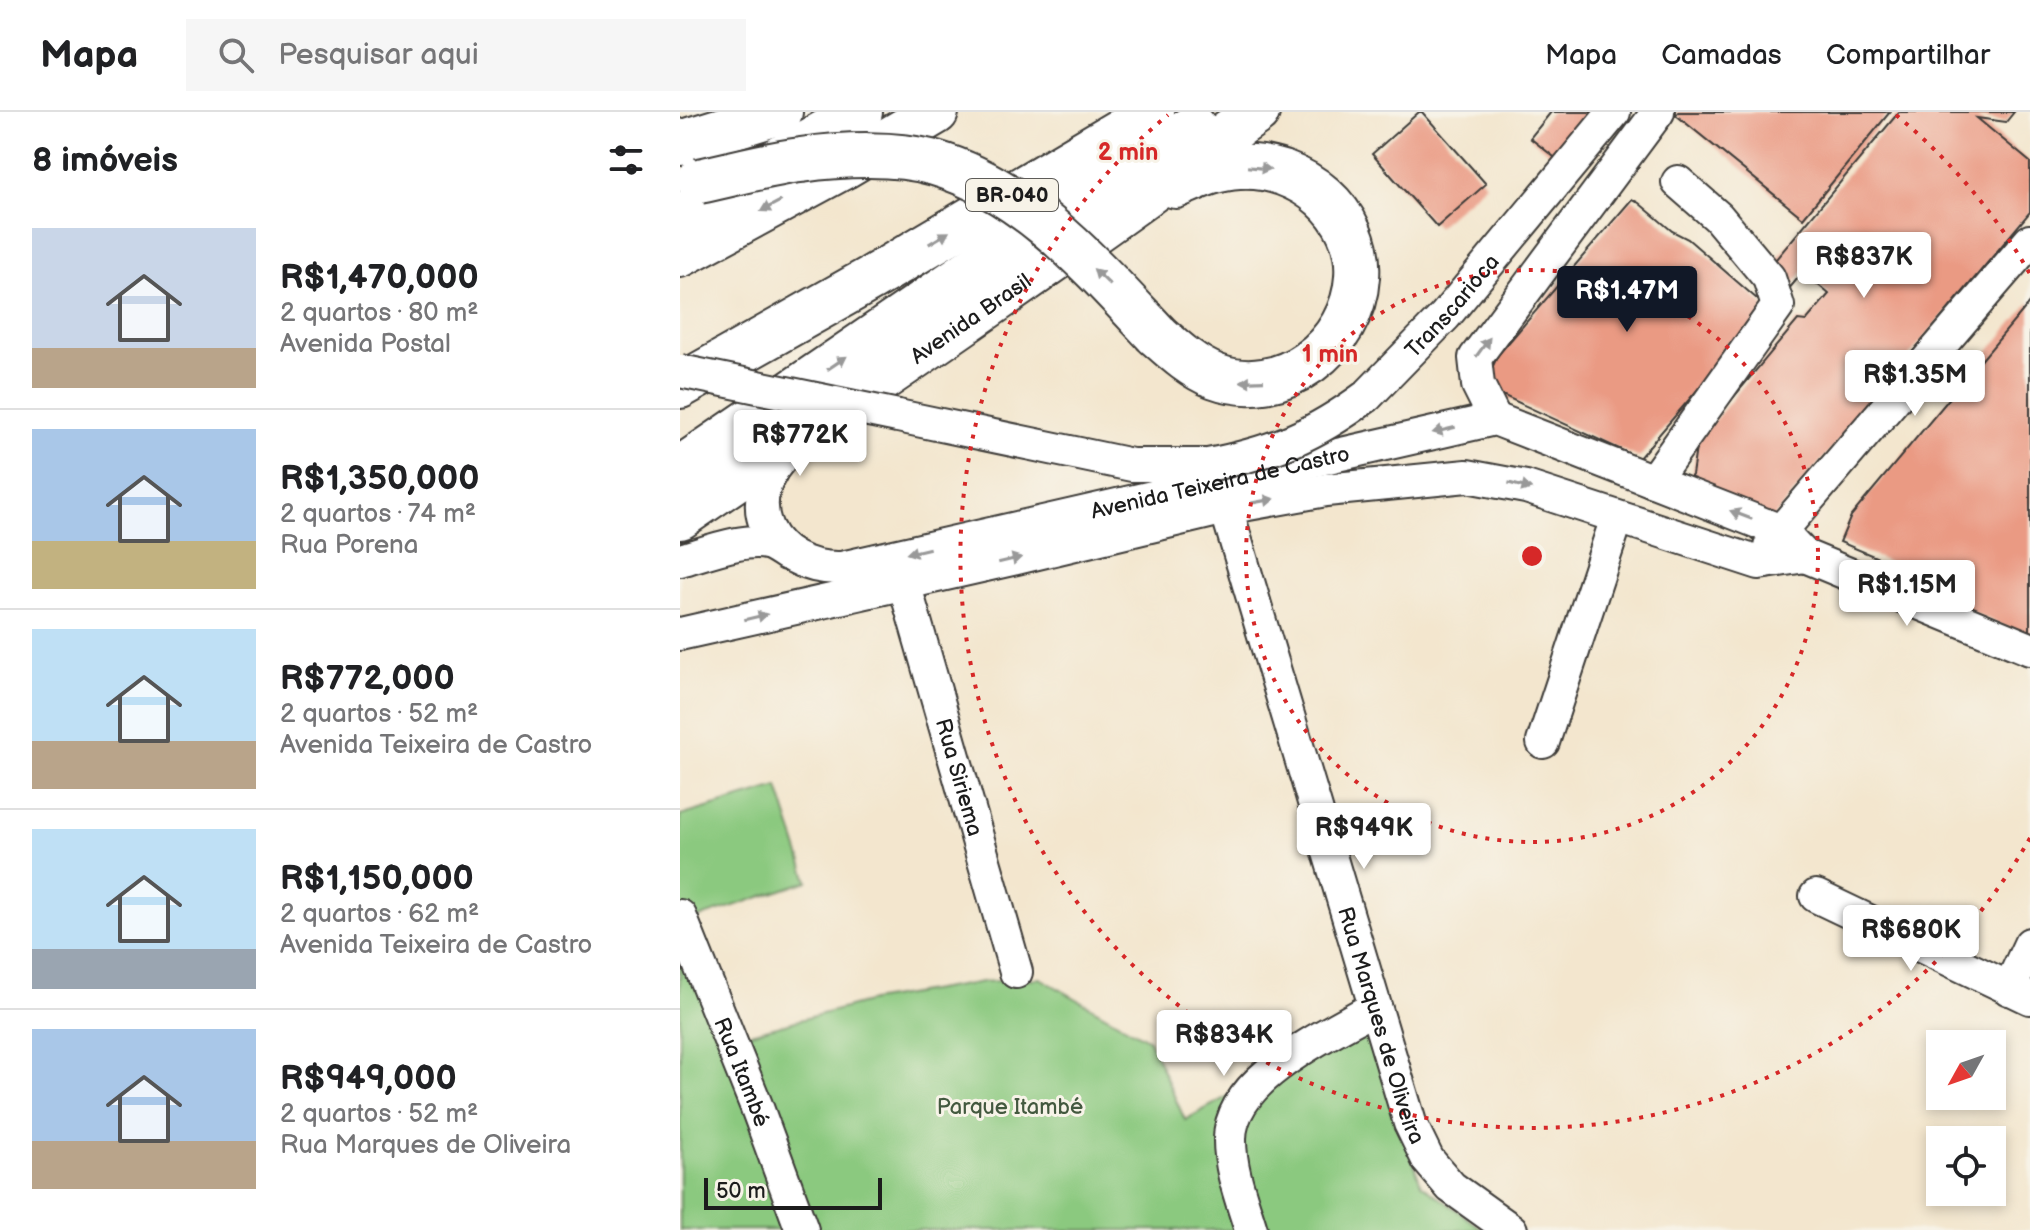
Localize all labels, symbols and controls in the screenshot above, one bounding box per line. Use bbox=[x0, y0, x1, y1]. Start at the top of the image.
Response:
search box bbox=[186, 19, 746, 91]
text: Mapa bbox=[40, 33, 138, 78]
icon: search bbox=[214, 33, 258, 77]
text: Pesquisar aqui bbox=[278, 37, 479, 73]
text: Mapa bbox=[1545, 39, 1617, 72]
text: Camadas bbox=[1661, 39, 1782, 72]
text: Compartilhar bbox=[1826, 39, 1990, 72]
icon: filters bbox=[604, 138, 648, 182]
text: 2 min bbox=[1098, 138, 1158, 167]
text: 8 imóveis bbox=[32, 140, 178, 181]
one-way arrow bbox=[1247, 162, 1272, 175]
road number: BR-040 bbox=[966, 179, 1058, 211]
one-way arrow bbox=[760, 198, 782, 212]
one-way arrow bbox=[928, 231, 950, 245]
pin: R$837K bbox=[1799, 232, 1929, 300]
text: R$837K bbox=[1815, 242, 1913, 273]
street label: Transcarioca bbox=[1400, 249, 1506, 364]
text: R$1,470,000 bbox=[280, 257, 479, 298]
icon: home bbox=[96, 260, 192, 356]
pin: R$1.47M bbox=[1553, 266, 1701, 334]
street label: Avenida Brasil bbox=[906, 268, 1037, 370]
one-way arrow bbox=[1093, 268, 1112, 287]
text: R$1.47M bbox=[1575, 276, 1679, 307]
text: 2 quartos · 80 m² bbox=[280, 298, 478, 329]
text: Avenida Postal bbox=[280, 329, 451, 360]
one-way arrow bbox=[1475, 337, 1491, 358]
text: 1 min bbox=[1302, 340, 1358, 369]
pin: R$1.35M bbox=[1841, 350, 1989, 418]
one-way arrow bbox=[827, 356, 848, 371]
text: R$1.35M bbox=[1863, 360, 1967, 391]
one-way arrow bbox=[1239, 375, 1264, 388]
pin: R$772K bbox=[735, 410, 865, 478]
text: R$772K bbox=[752, 420, 848, 451]
one-way arrow bbox=[1432, 424, 1457, 437]
street label: Avenida Teixeira de Castro bbox=[1088, 441, 1352, 526]
text: R$1,350,000 bbox=[280, 458, 479, 499]
icon: home bbox=[96, 461, 192, 557]
one-way arrow bbox=[1508, 480, 1533, 492]
one-way arrow bbox=[1251, 494, 1276, 507]
text: 2 quartos · 74 m² bbox=[280, 499, 476, 530]
one-way arrow bbox=[1729, 508, 1753, 521]
text: Rua Porena bbox=[280, 530, 418, 561]
centre of rings bbox=[1518, 542, 1546, 570]
one-way arrow bbox=[905, 545, 930, 558]
one-way arrow bbox=[997, 553, 1022, 566]
pin: R$1.15M bbox=[1833, 560, 1981, 628]
text: R$1.15M bbox=[1857, 570, 1957, 601]
one-way arrow bbox=[744, 610, 769, 623]
text: R$772,000 bbox=[280, 658, 455, 699]
icon: home bbox=[96, 661, 192, 757]
text: 2 quartos · 52 m² bbox=[280, 699, 478, 730]
street label: Rua Siriema bbox=[929, 716, 988, 839]
text: Avenida Teixeira de Castro bbox=[280, 730, 592, 761]
pin: R$949K bbox=[1299, 803, 1429, 871]
text: R$949K bbox=[1315, 813, 1413, 844]
text: R$1,150,000 bbox=[280, 858, 474, 899]
icon: home bbox=[96, 861, 192, 957]
text: 2 quartos · 62 m² bbox=[280, 899, 479, 930]
street label: Rua Marques de Oliveira bbox=[1331, 904, 1430, 1149]
pin: R$680K bbox=[1846, 905, 1976, 973]
text: R$680K bbox=[1861, 915, 1961, 946]
text: Avenida Teixeira de Castro bbox=[280, 930, 592, 961]
pin: R$834K bbox=[1159, 1010, 1289, 1078]
street label: Rua Itambé bbox=[707, 1014, 775, 1131]
text: R$834K bbox=[1175, 1020, 1273, 1051]
north arrow bbox=[1926, 1030, 2006, 1110]
map controls bbox=[1926, 1030, 2006, 1206]
text: R$949,000 bbox=[280, 1058, 457, 1099]
icon: home bbox=[96, 1061, 192, 1157]
park label: Parque Itambé bbox=[937, 1094, 1083, 1121]
text: 2 quartos · 52 m² bbox=[280, 1099, 478, 1130]
button: locate bbox=[1926, 1126, 2006, 1206]
text: Rua Marques de Oliveira bbox=[280, 1130, 571, 1161]
scale bar bbox=[704, 1174, 882, 1210]
text: 50 m bbox=[716, 1178, 766, 1205]

